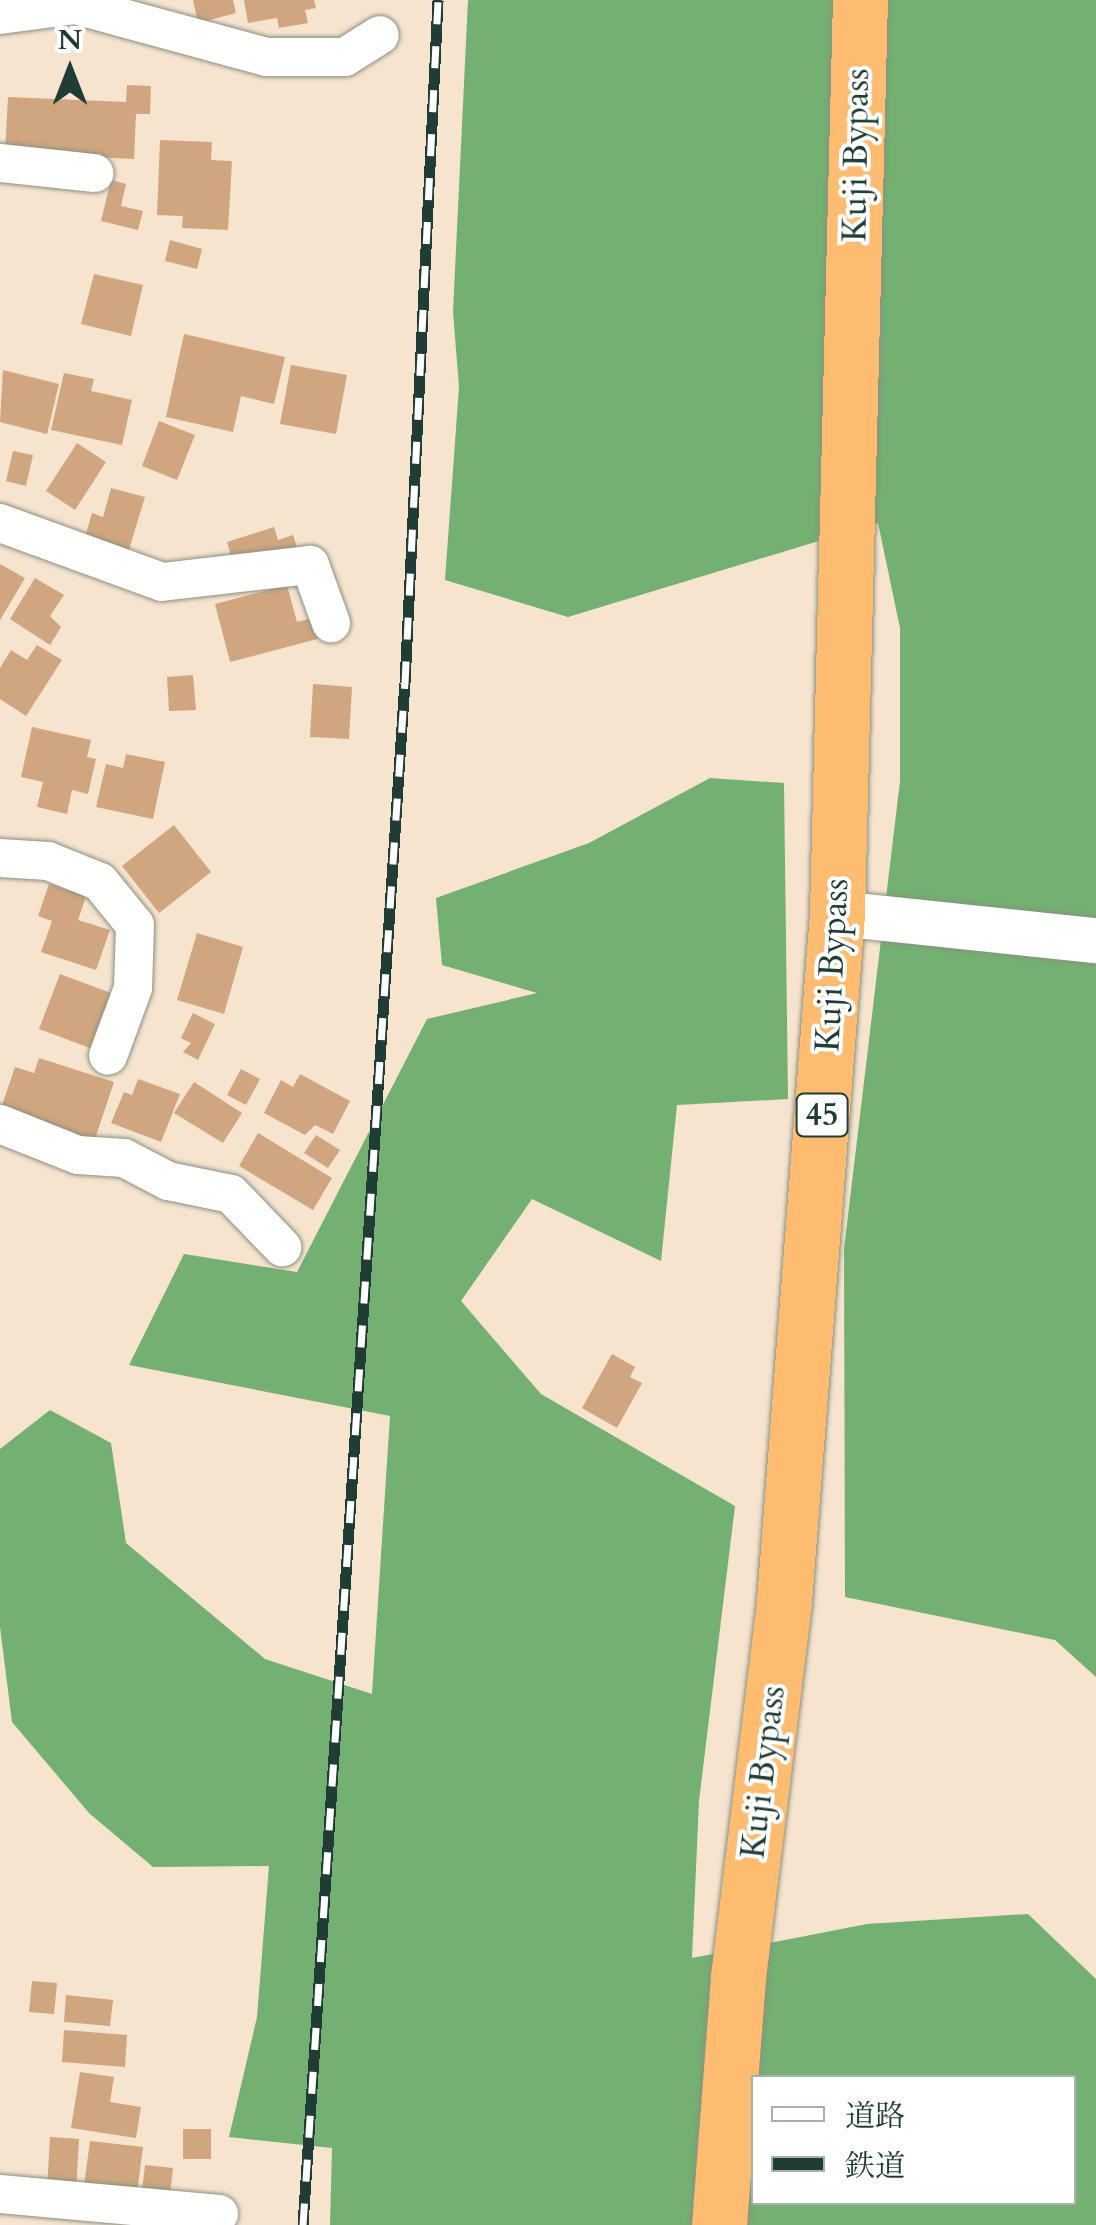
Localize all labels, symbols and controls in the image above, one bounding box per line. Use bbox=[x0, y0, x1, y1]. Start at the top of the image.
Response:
north arrow bbox=[20, 20, 120, 120]
text: N bbox=[58, 21, 82, 59]
street label: Kuji Bypass bbox=[833, 68, 879, 242]
street label: Kuji Bypass bbox=[806, 877, 858, 1053]
road number: 45 bbox=[794, 1088, 850, 1142]
street label: Kuji Bypass bbox=[732, 1683, 794, 1861]
legend bbox=[751, 2075, 1076, 2205]
text: 道路 bbox=[845, 2096, 905, 2137]
text: 鉄道 bbox=[845, 2146, 905, 2187]

